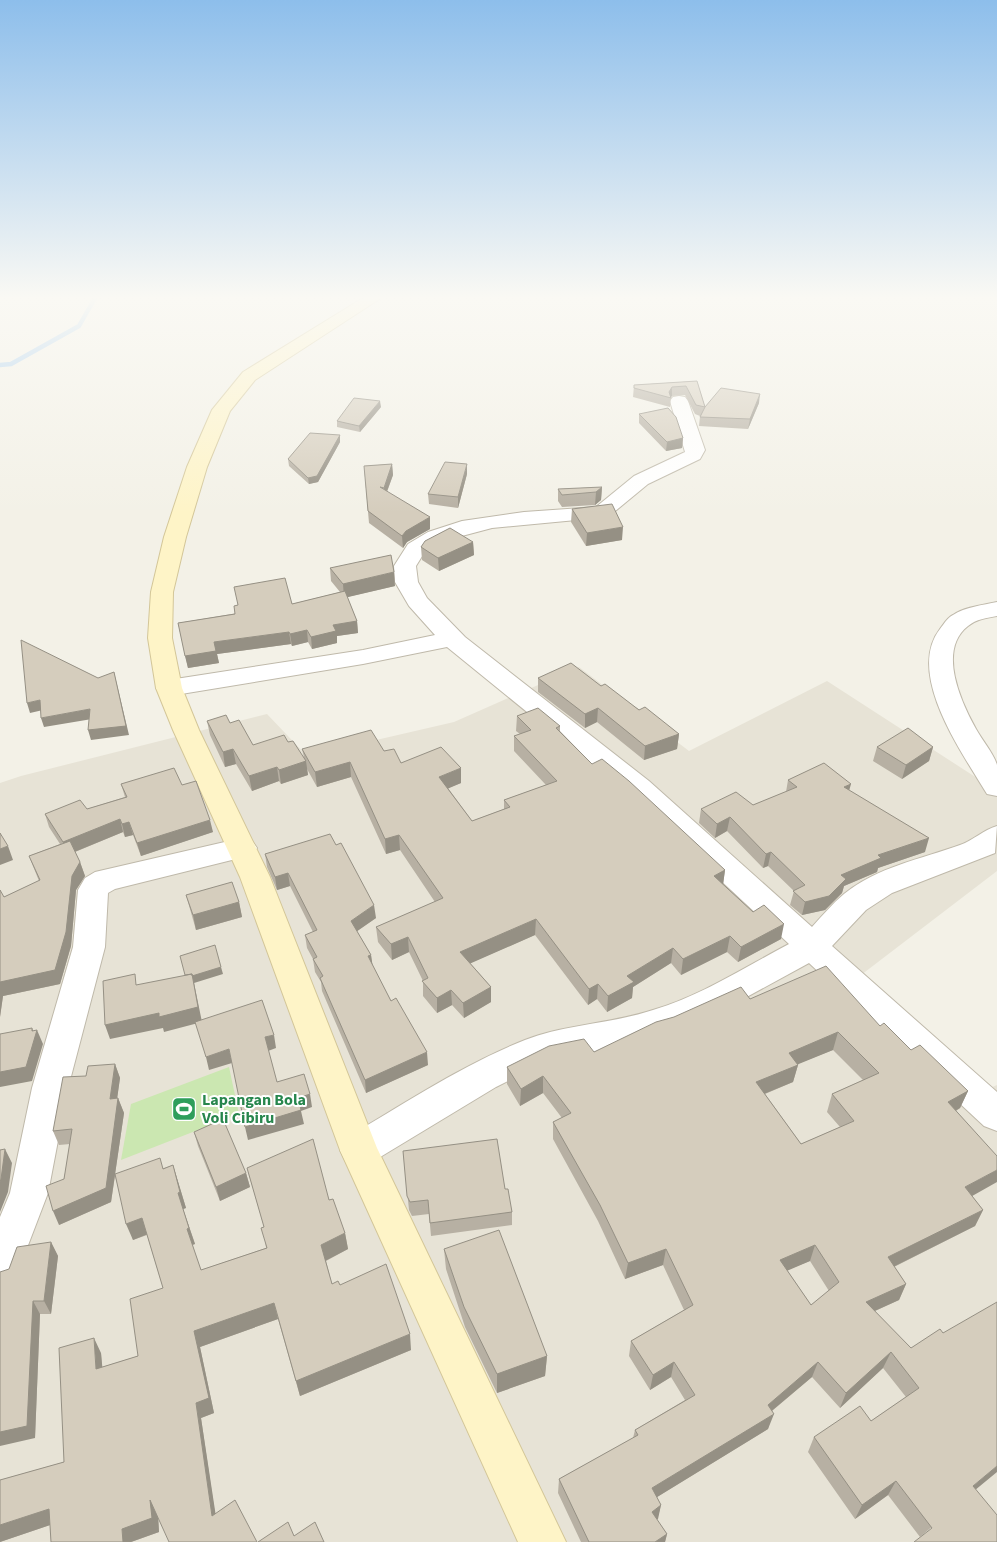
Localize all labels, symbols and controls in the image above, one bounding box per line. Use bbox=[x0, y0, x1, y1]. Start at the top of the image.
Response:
place label: Lapangan Bola Voli Cibiru bbox=[201, 1089, 306, 1129]
sports icon: Lapangan Bola Voli Cibiru bbox=[171, 1096, 197, 1122]

